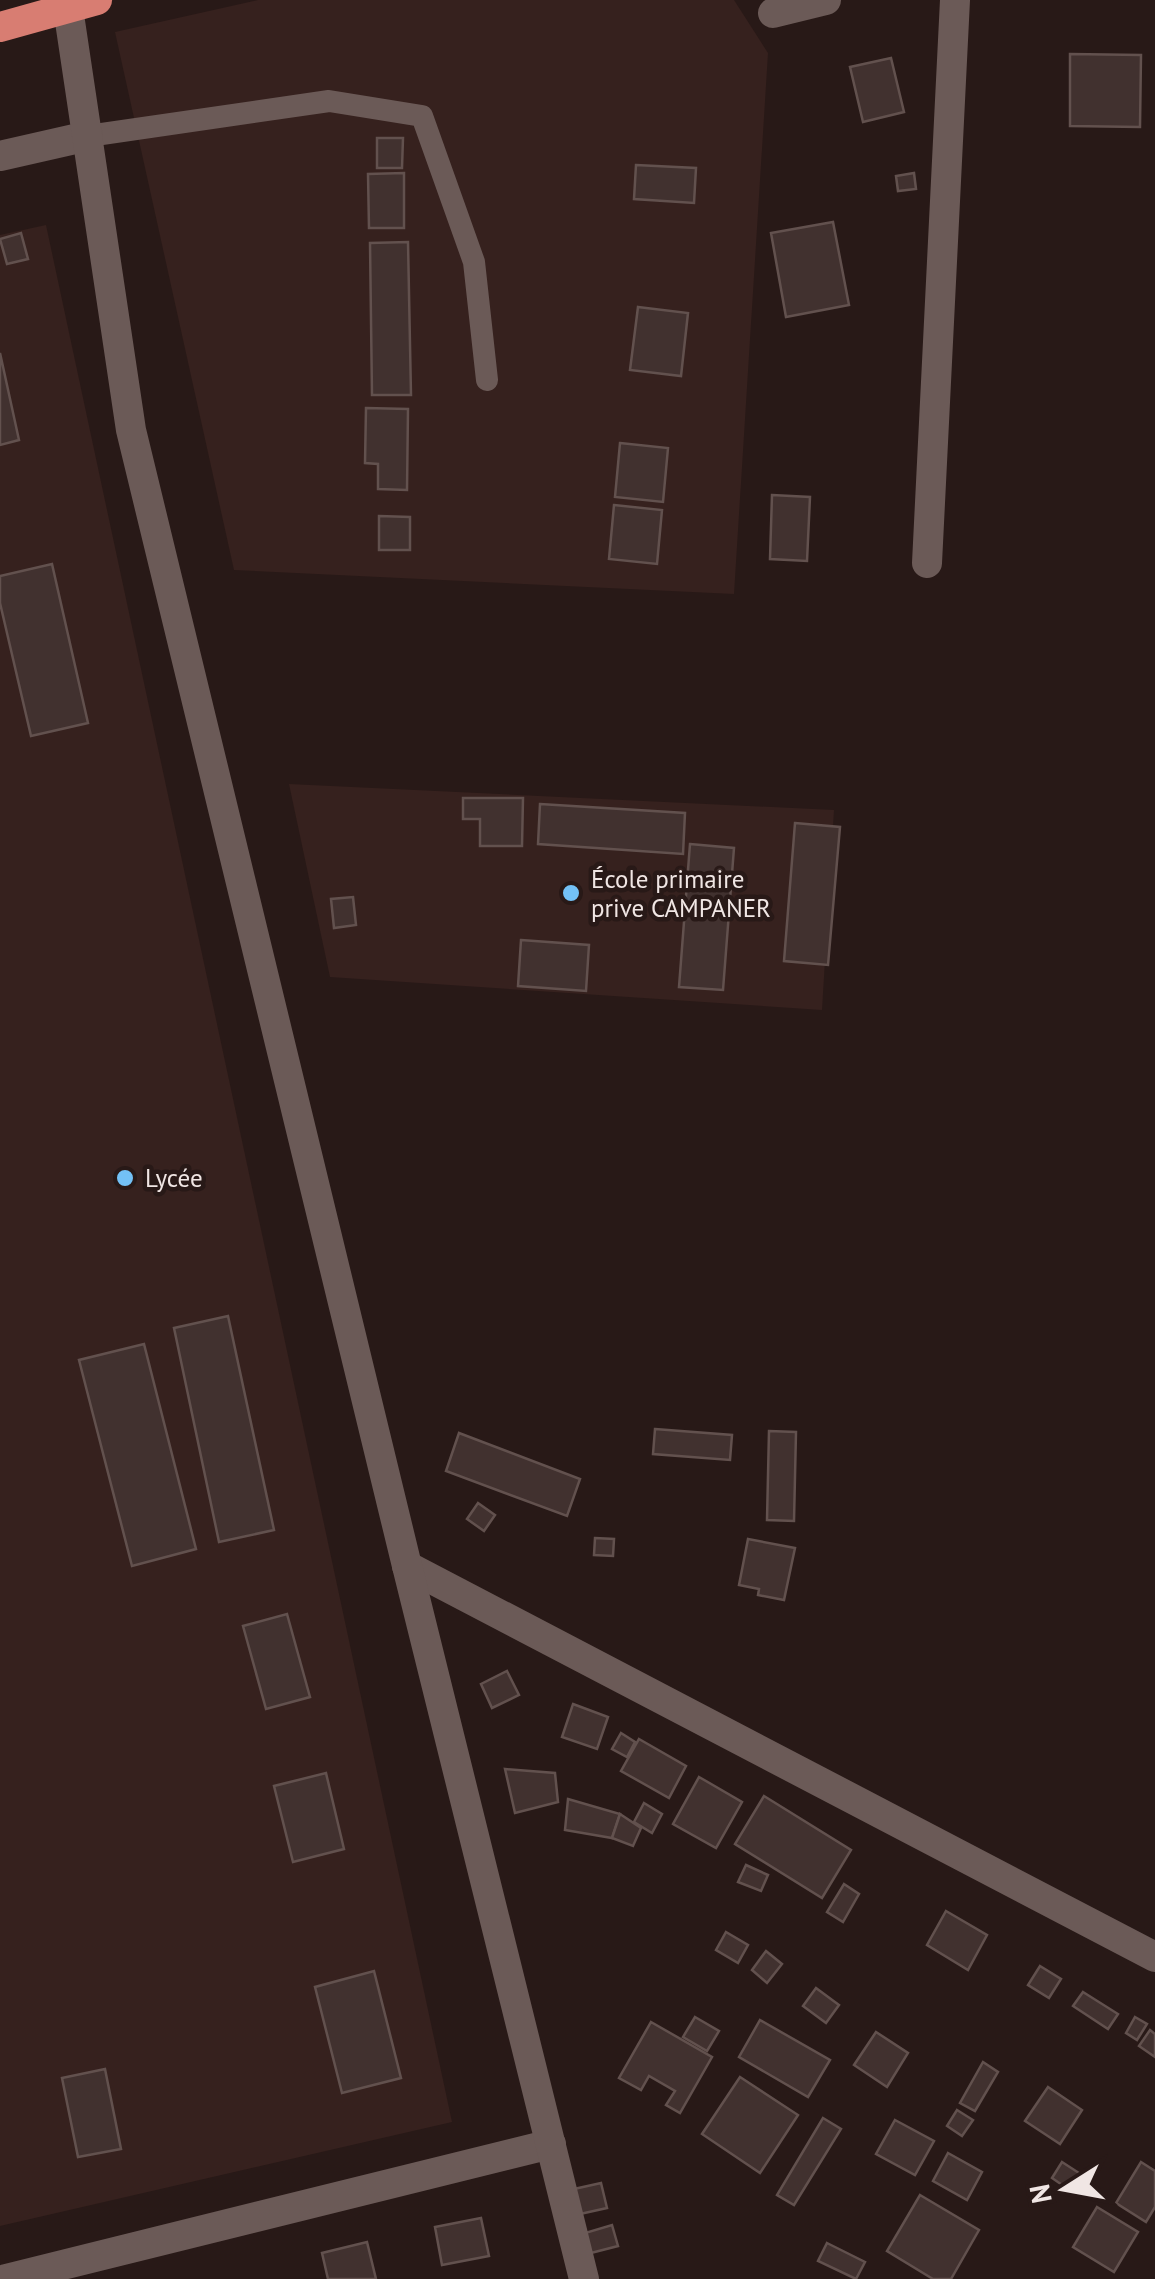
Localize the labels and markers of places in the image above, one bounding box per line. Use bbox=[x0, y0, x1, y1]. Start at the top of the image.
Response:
place label: École primaire prive CAMPANER bbox=[591, 863, 771, 924]
marker: École primaire prive CAMPANER bbox=[560, 882, 582, 904]
place label: Lycée bbox=[145, 1162, 203, 1194]
marker: Lycée bbox=[114, 1167, 136, 1189]

